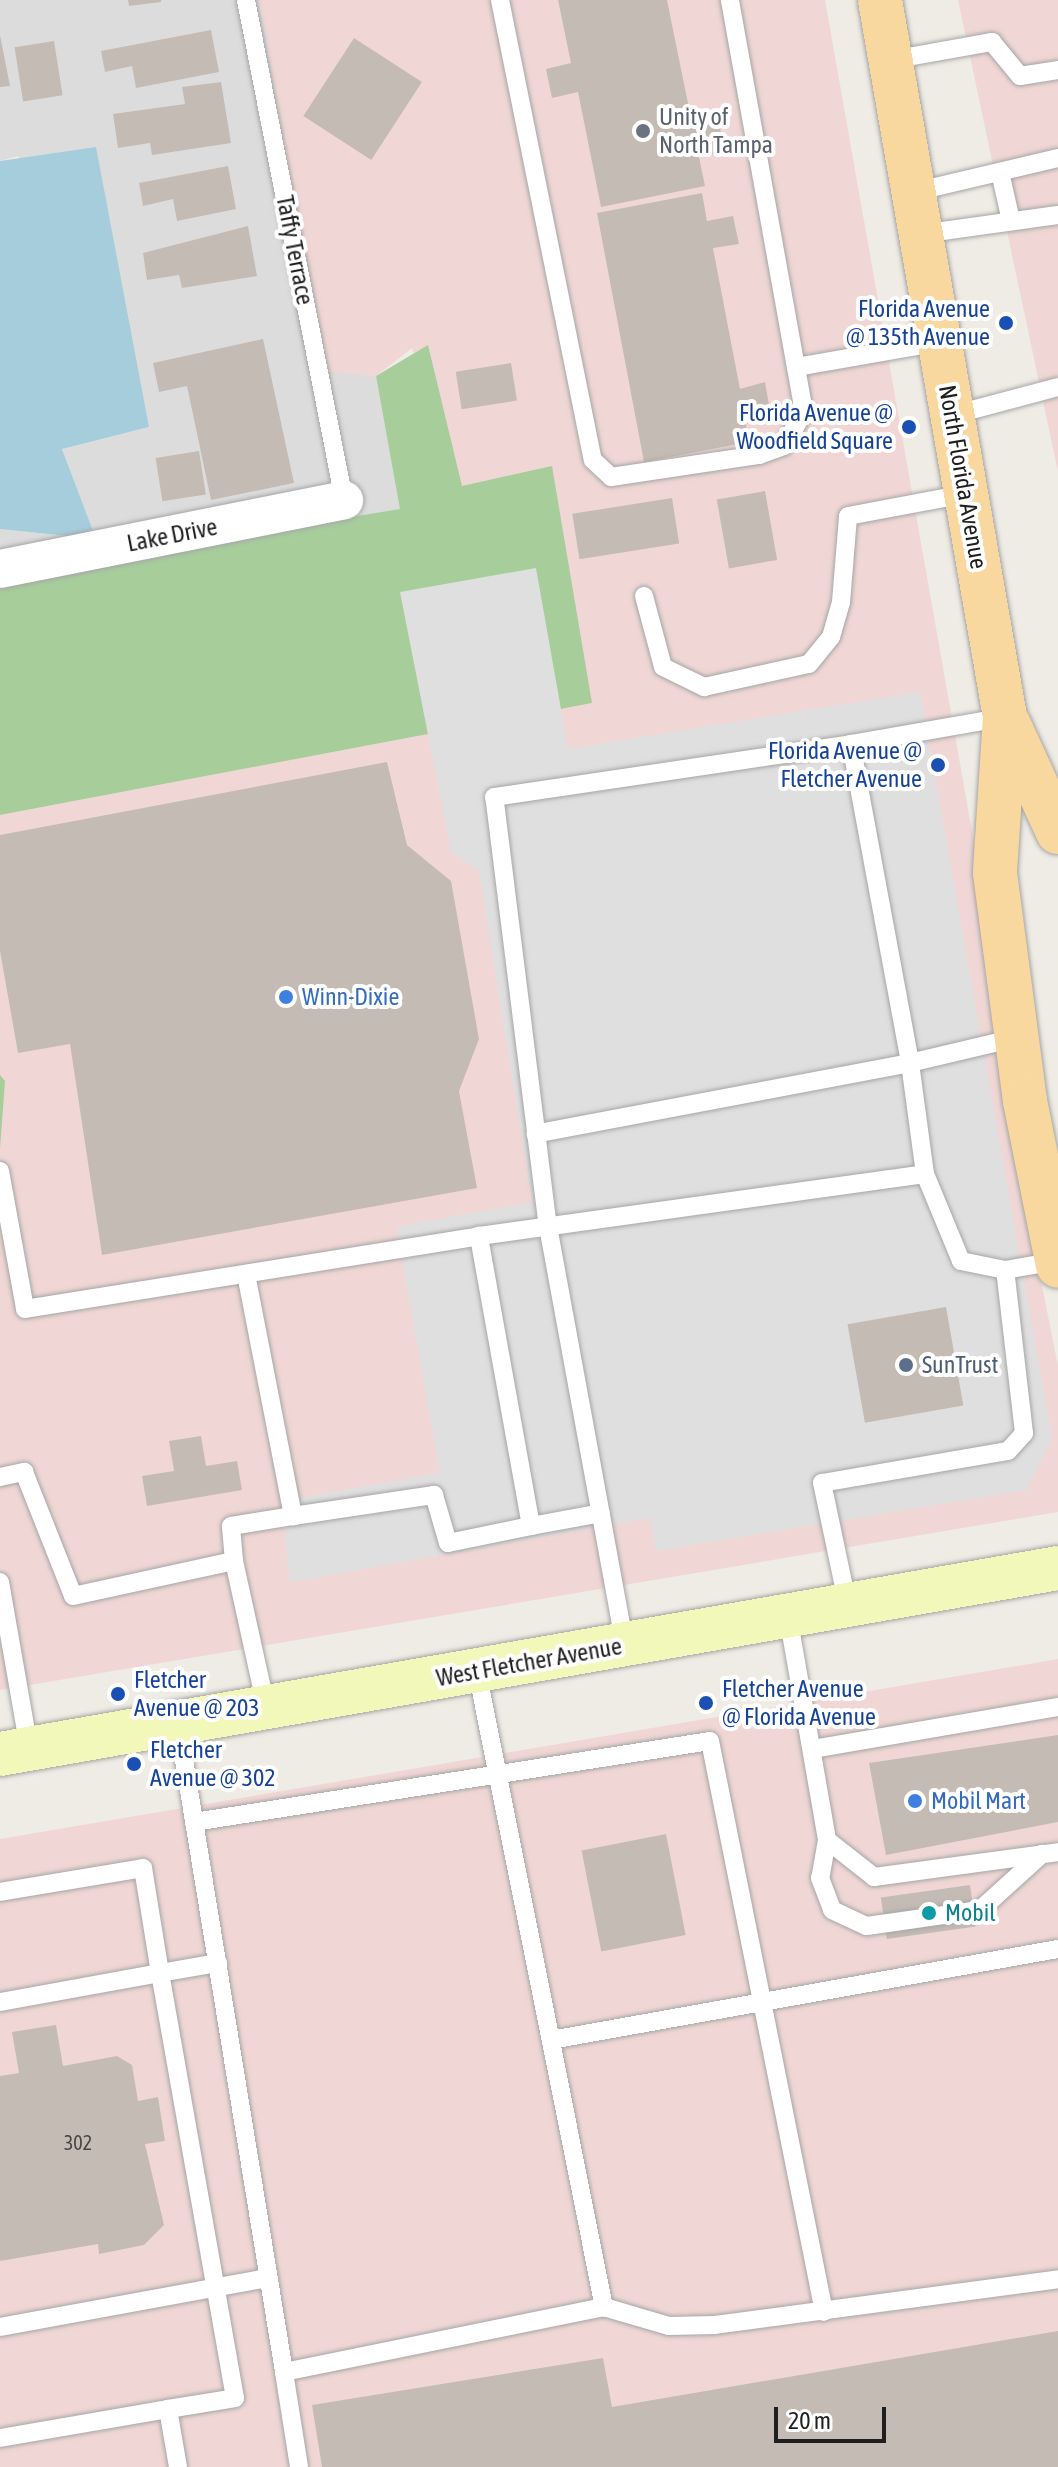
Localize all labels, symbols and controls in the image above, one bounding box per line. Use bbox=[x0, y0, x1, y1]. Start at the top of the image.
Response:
place label: Unity of North Tampa bbox=[659, 103, 773, 159]
marker: Unity of North Tampa bbox=[634, 122, 652, 140]
street label: Taffy Terrace bbox=[270, 193, 320, 307]
place label: Florida Avenue @ 135th Avenue bbox=[846, 295, 990, 351]
marker: Florida Avenue @ 135th Avenue bbox=[997, 314, 1015, 332]
street label: North Florida Avenue bbox=[933, 383, 993, 571]
place label: Florida Avenue @ Woodfield Square bbox=[736, 399, 893, 455]
marker: Florida Avenue @ Woodfield Square bbox=[900, 418, 918, 436]
street label: Lake Drive bbox=[124, 512, 220, 558]
place label: Florida Avenue @ Fletcher Avenue bbox=[768, 737, 922, 793]
marker: Florida Avenue @ Fletcher Avenue bbox=[929, 756, 947, 774]
place label: Winn-Dixie bbox=[302, 983, 399, 1011]
marker: Winn-Dixie bbox=[277, 988, 295, 1006]
place label: SunTrust bbox=[922, 1351, 998, 1379]
marker: SunTrust bbox=[897, 1356, 915, 1374]
street label: West Fletcher Avenue bbox=[434, 1632, 624, 1692]
place label: Fletcher Avenue @ 203 bbox=[134, 1666, 260, 1722]
place label: Fletcher Avenue @ Florida Avenue bbox=[722, 1675, 876, 1731]
marker: Fletcher Avenue @ 203 bbox=[109, 1685, 127, 1703]
marker: Fletcher Avenue @ Florida Avenue bbox=[697, 1694, 715, 1712]
place label: Fletcher Avenue @ 302 bbox=[150, 1736, 276, 1792]
marker: Fletcher Avenue @ 302 bbox=[125, 1755, 143, 1773]
place label: Mobil Mart bbox=[931, 1787, 1026, 1815]
marker: Mobil Mart bbox=[906, 1792, 924, 1810]
place label: Mobil bbox=[945, 1899, 996, 1927]
marker: Mobil bbox=[920, 1904, 938, 1922]
house number: 302 bbox=[64, 2130, 92, 2154]
scale bar bbox=[778, 2391, 890, 2441]
text: 20 m bbox=[788, 2407, 831, 2434]

